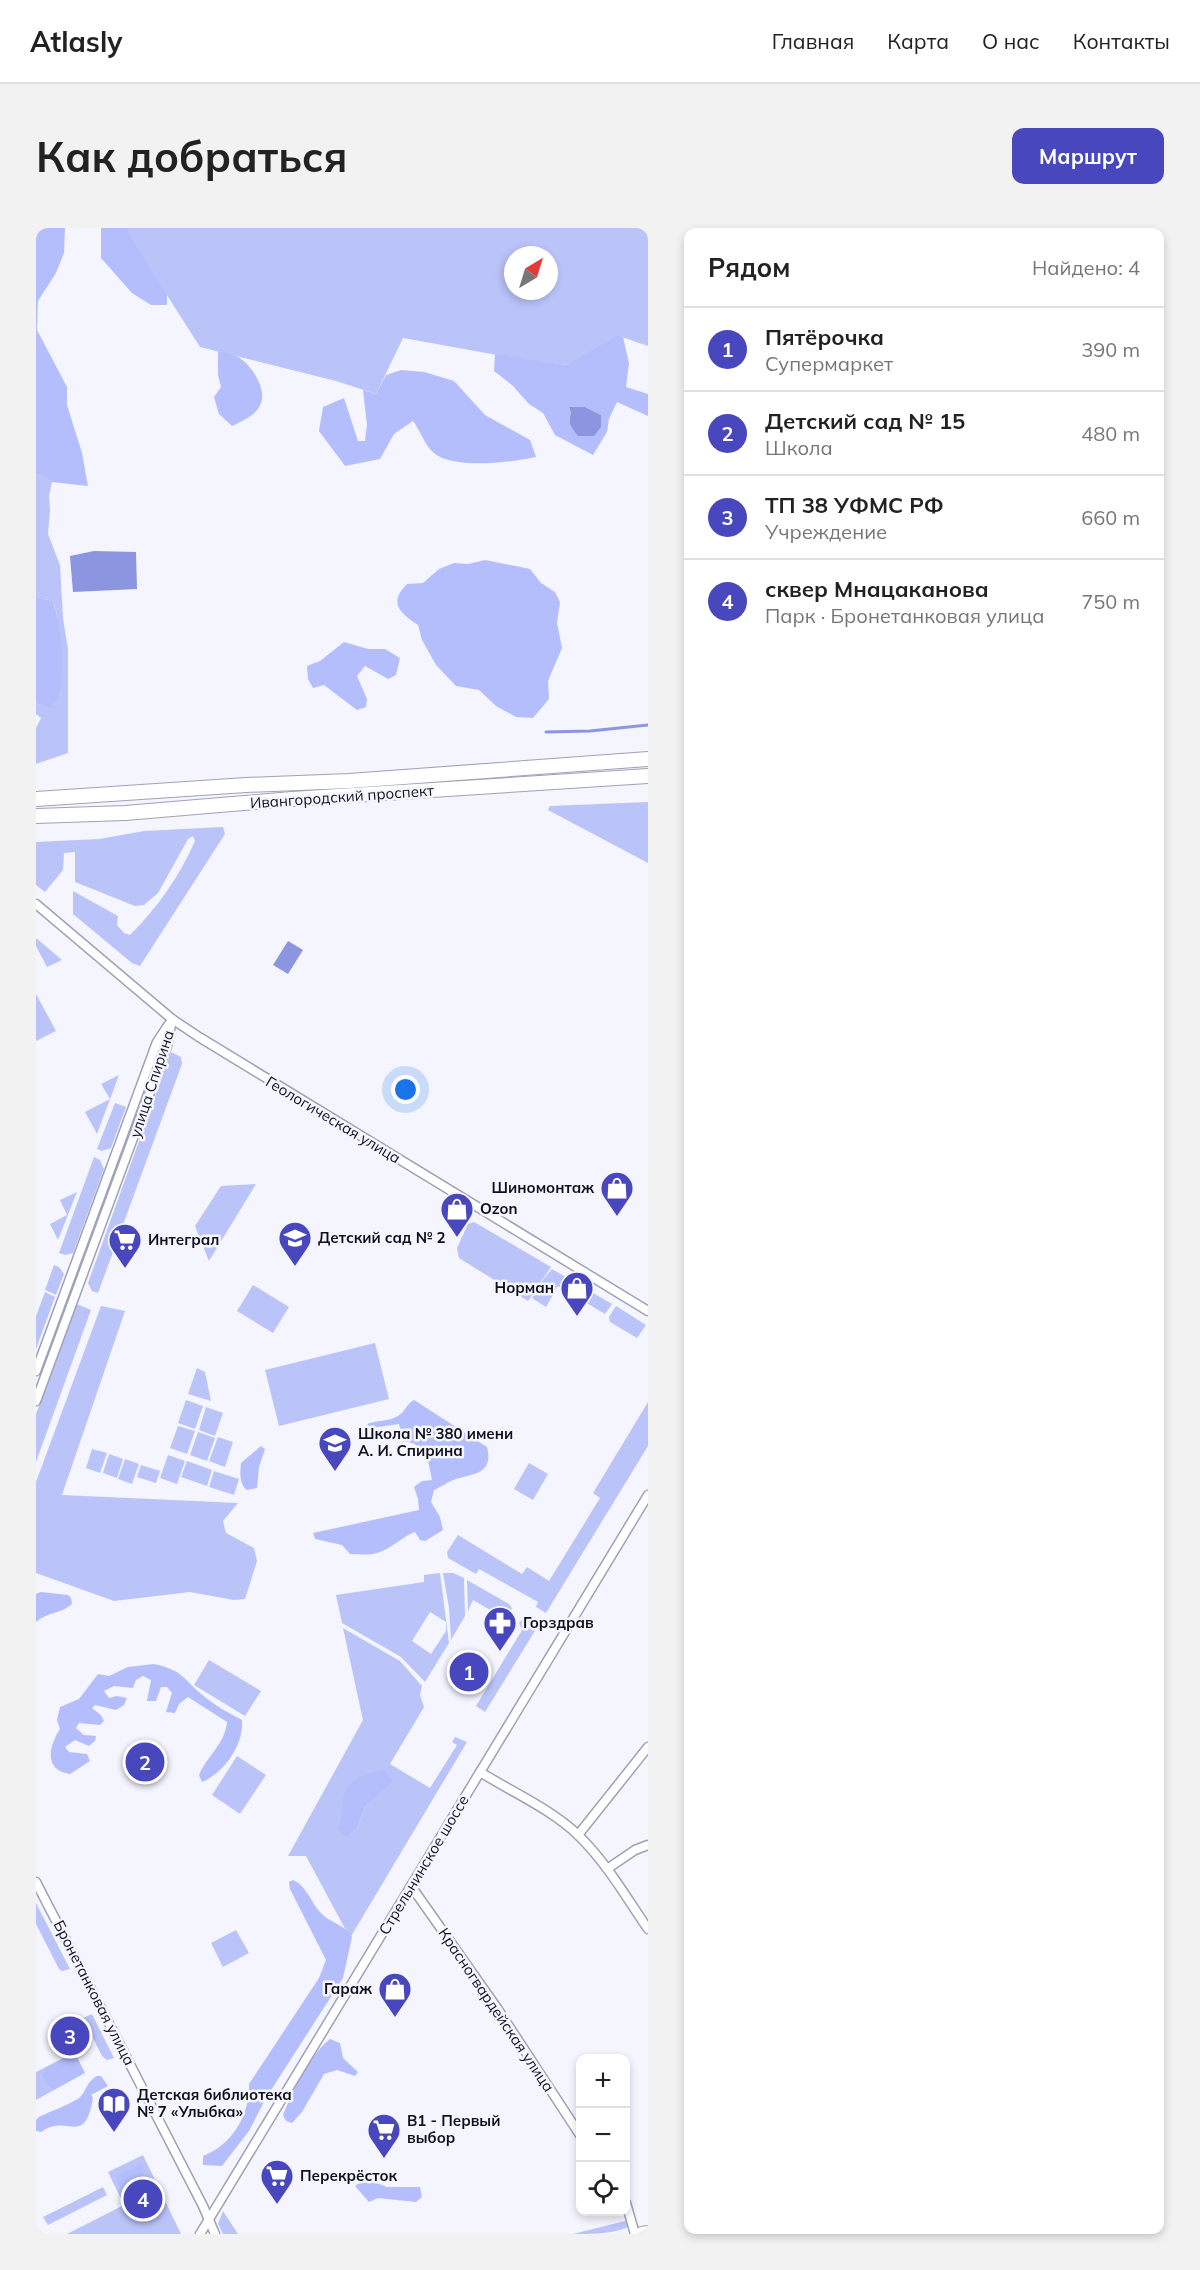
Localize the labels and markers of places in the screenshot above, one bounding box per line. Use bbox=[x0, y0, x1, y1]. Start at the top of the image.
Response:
shop icon: Шиномонтаж bbox=[599, 1170, 635, 1217]
place label: Шиномонтаж bbox=[492, 1178, 594, 1197]
shop icon: Ozon bbox=[439, 1191, 475, 1238]
place label: Ozon bbox=[480, 1199, 517, 1218]
school or university icon: Детский сад № 2 bbox=[277, 1220, 313, 1267]
supermarket icon: Интеграл bbox=[107, 1222, 143, 1269]
place label: Детский сад № 2 bbox=[318, 1228, 446, 1247]
place label: Интеграл bbox=[148, 1230, 219, 1249]
shop icon: Норман bbox=[559, 1270, 595, 1317]
place label: Норман bbox=[495, 1278, 554, 1297]
place label: Школа № 380 имени А. И. Спирина bbox=[358, 1424, 513, 1460]
school or university icon: Школа № 380 имени А. И. Спирина bbox=[317, 1425, 353, 1472]
pharmacy icon: Горздрав bbox=[482, 1605, 518, 1652]
place label: Горздрав bbox=[523, 1613, 594, 1632]
pin: 1 bbox=[450, 1650, 488, 1694]
pin: 2 bbox=[126, 1740, 164, 1784]
shop icon: Гараж bbox=[377, 1971, 413, 2018]
place label: Гараж bbox=[324, 1979, 372, 1998]
pin: 3 bbox=[51, 2014, 90, 2058]
place label: Детская библиотека № 7 «Улыбка» bbox=[137, 2085, 292, 2121]
library icon: Детская библиотека № 7 «Улыбка» bbox=[96, 2086, 132, 2133]
place label: В1 - Первый выбор bbox=[407, 2111, 500, 2147]
supermarket icon: В1 - Первый выбор bbox=[366, 2112, 402, 2159]
supermarket icon: Перекрёсток bbox=[259, 2158, 295, 2205]
place label: Перекрёсток bbox=[300, 2166, 397, 2185]
pin: 4 bbox=[124, 2176, 162, 2222]

